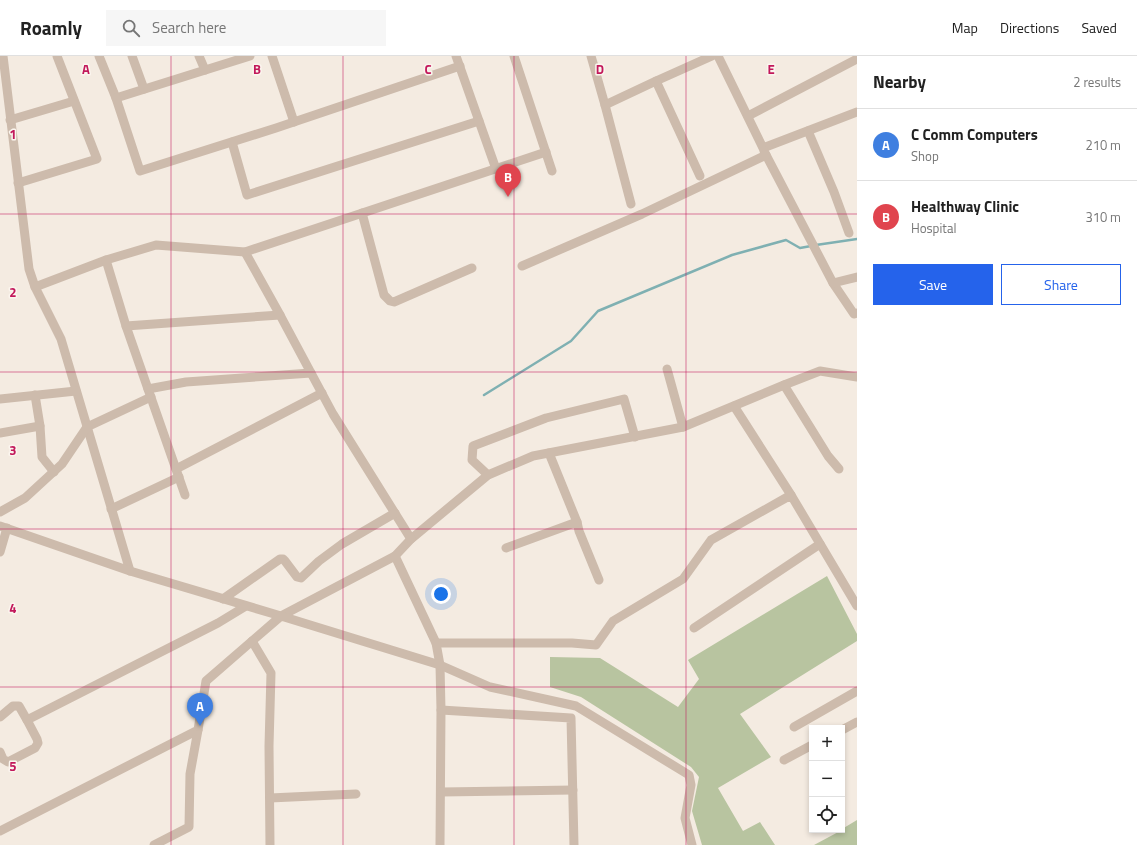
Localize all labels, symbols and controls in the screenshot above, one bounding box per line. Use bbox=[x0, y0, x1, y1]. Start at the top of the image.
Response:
search box bbox=[106, 10, 386, 46]
text: Roamly bbox=[20, 13, 82, 42]
text: Search here bbox=[152, 16, 226, 39]
icon: search bbox=[120, 17, 142, 39]
text: Map bbox=[952, 17, 978, 38]
text: Directions bbox=[1000, 17, 1059, 38]
text: Saved bbox=[1081, 17, 1117, 38]
text: A bbox=[82, 59, 90, 79]
text: B bbox=[253, 59, 261, 79]
text: C bbox=[424, 59, 432, 79]
text: D bbox=[596, 59, 604, 79]
text: E bbox=[767, 59, 775, 79]
text: Nearby bbox=[873, 69, 926, 95]
text: 2 results bbox=[1073, 72, 1121, 92]
text: C Comm Computers bbox=[911, 123, 1038, 146]
text: 1 bbox=[9, 124, 17, 144]
text: A bbox=[882, 135, 890, 155]
text: 210 m bbox=[1085, 135, 1121, 155]
text: Shop bbox=[911, 146, 939, 166]
pin: B bbox=[495, 164, 521, 197]
text: Healthway Clinic bbox=[911, 195, 1019, 218]
text: B bbox=[882, 207, 890, 227]
text: 310 m bbox=[1085, 207, 1121, 227]
text: Hospital bbox=[911, 218, 956, 238]
button: Save bbox=[873, 264, 993, 305]
button: Share bbox=[1001, 264, 1121, 305]
text: 2 bbox=[9, 282, 17, 302]
text: 3 bbox=[9, 440, 17, 460]
your location bbox=[431, 584, 451, 604]
text: 4 bbox=[9, 598, 17, 618]
pin: A bbox=[187, 693, 213, 726]
map controls bbox=[809, 725, 845, 833]
button: + bbox=[809, 725, 845, 761]
text: 5 bbox=[9, 756, 17, 776]
button: − bbox=[809, 761, 845, 797]
button: locate bbox=[809, 797, 845, 833]

